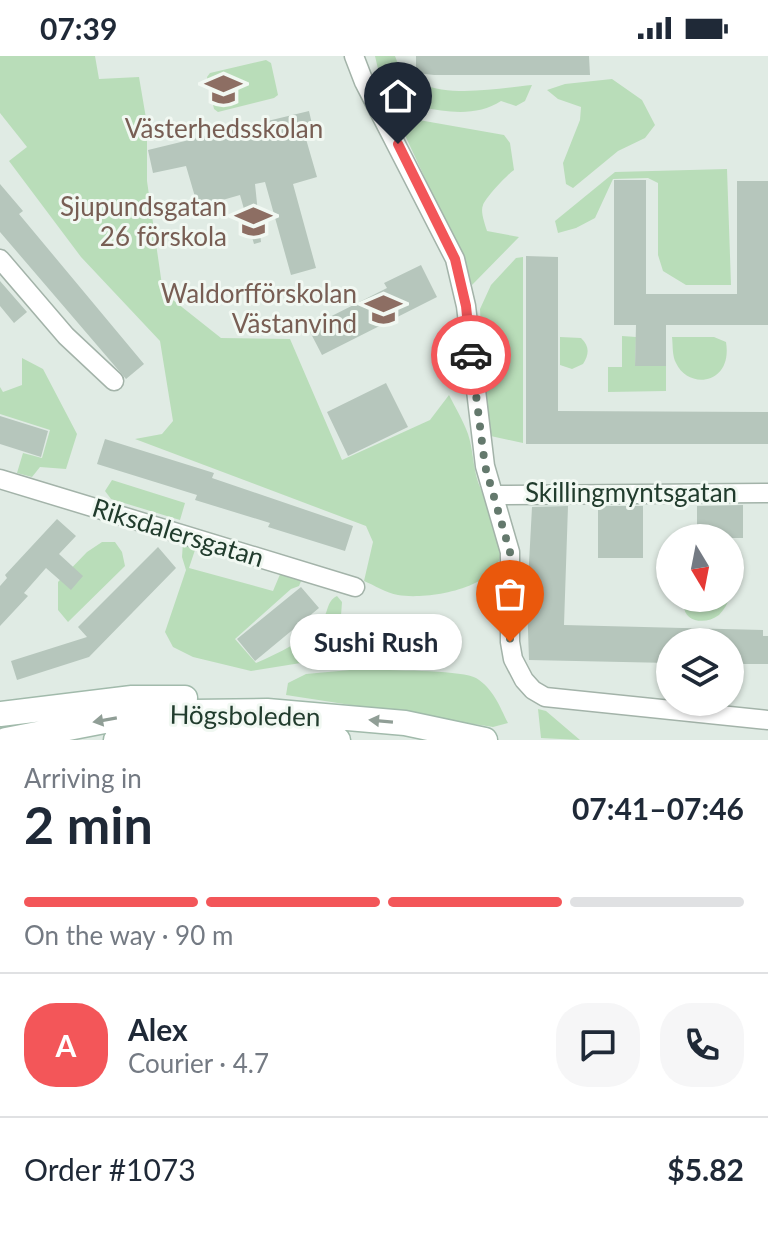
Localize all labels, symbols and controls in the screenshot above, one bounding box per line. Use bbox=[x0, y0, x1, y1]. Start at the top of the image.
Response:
text: 07:39 bbox=[40, 10, 117, 46]
pin bbox=[364, 62, 432, 144]
school or university icon: Västerhedsskolan bbox=[205, 71, 243, 109]
icon: home bbox=[376, 74, 420, 118]
place label: Västerhedsskolan bbox=[125, 112, 323, 144]
place label: Sjupundsgatan 26 förskola bbox=[60, 190, 227, 252]
school or university icon: Sjupundsgatan 26 förskola bbox=[234, 203, 272, 241]
place label: Waldorfförskolan Västanvind bbox=[161, 277, 357, 339]
school or university icon: Waldorfförskolan Västanvind bbox=[364, 290, 402, 328]
courier bbox=[431, 315, 511, 395]
icon: car bbox=[449, 333, 493, 377]
street label: Skillingmyntsgatan bbox=[525, 476, 737, 508]
street label: Riksdalersgatan bbox=[89, 491, 268, 573]
north arrow bbox=[656, 524, 744, 612]
map controls bbox=[656, 524, 744, 716]
pin bbox=[476, 560, 544, 642]
icon: bag bbox=[488, 572, 532, 616]
callout: Sushi Rush bbox=[290, 614, 462, 670]
text: Sushi Rush bbox=[314, 626, 438, 658]
button: layers bbox=[656, 628, 744, 716]
street label: Högsboleden bbox=[169, 698, 321, 732]
one-way arrow bbox=[92, 715, 117, 727]
one-way arrow bbox=[368, 715, 393, 728]
text: Arriving in bbox=[24, 762, 142, 794]
text: 07:41–07:46 bbox=[572, 790, 744, 826]
text: 2 min bbox=[24, 793, 153, 855]
text: On the way · 90 m bbox=[24, 919, 233, 951]
button: chat bbox=[556, 1003, 640, 1087]
button: phone bbox=[660, 1003, 744, 1087]
text: Alex bbox=[128, 1011, 188, 1047]
text: A bbox=[56, 1027, 76, 1063]
text: Courier · 4.7 bbox=[128, 1047, 269, 1079]
text: Order #1073 bbox=[24, 1151, 196, 1187]
text: $5.82 bbox=[667, 1151, 744, 1187]

